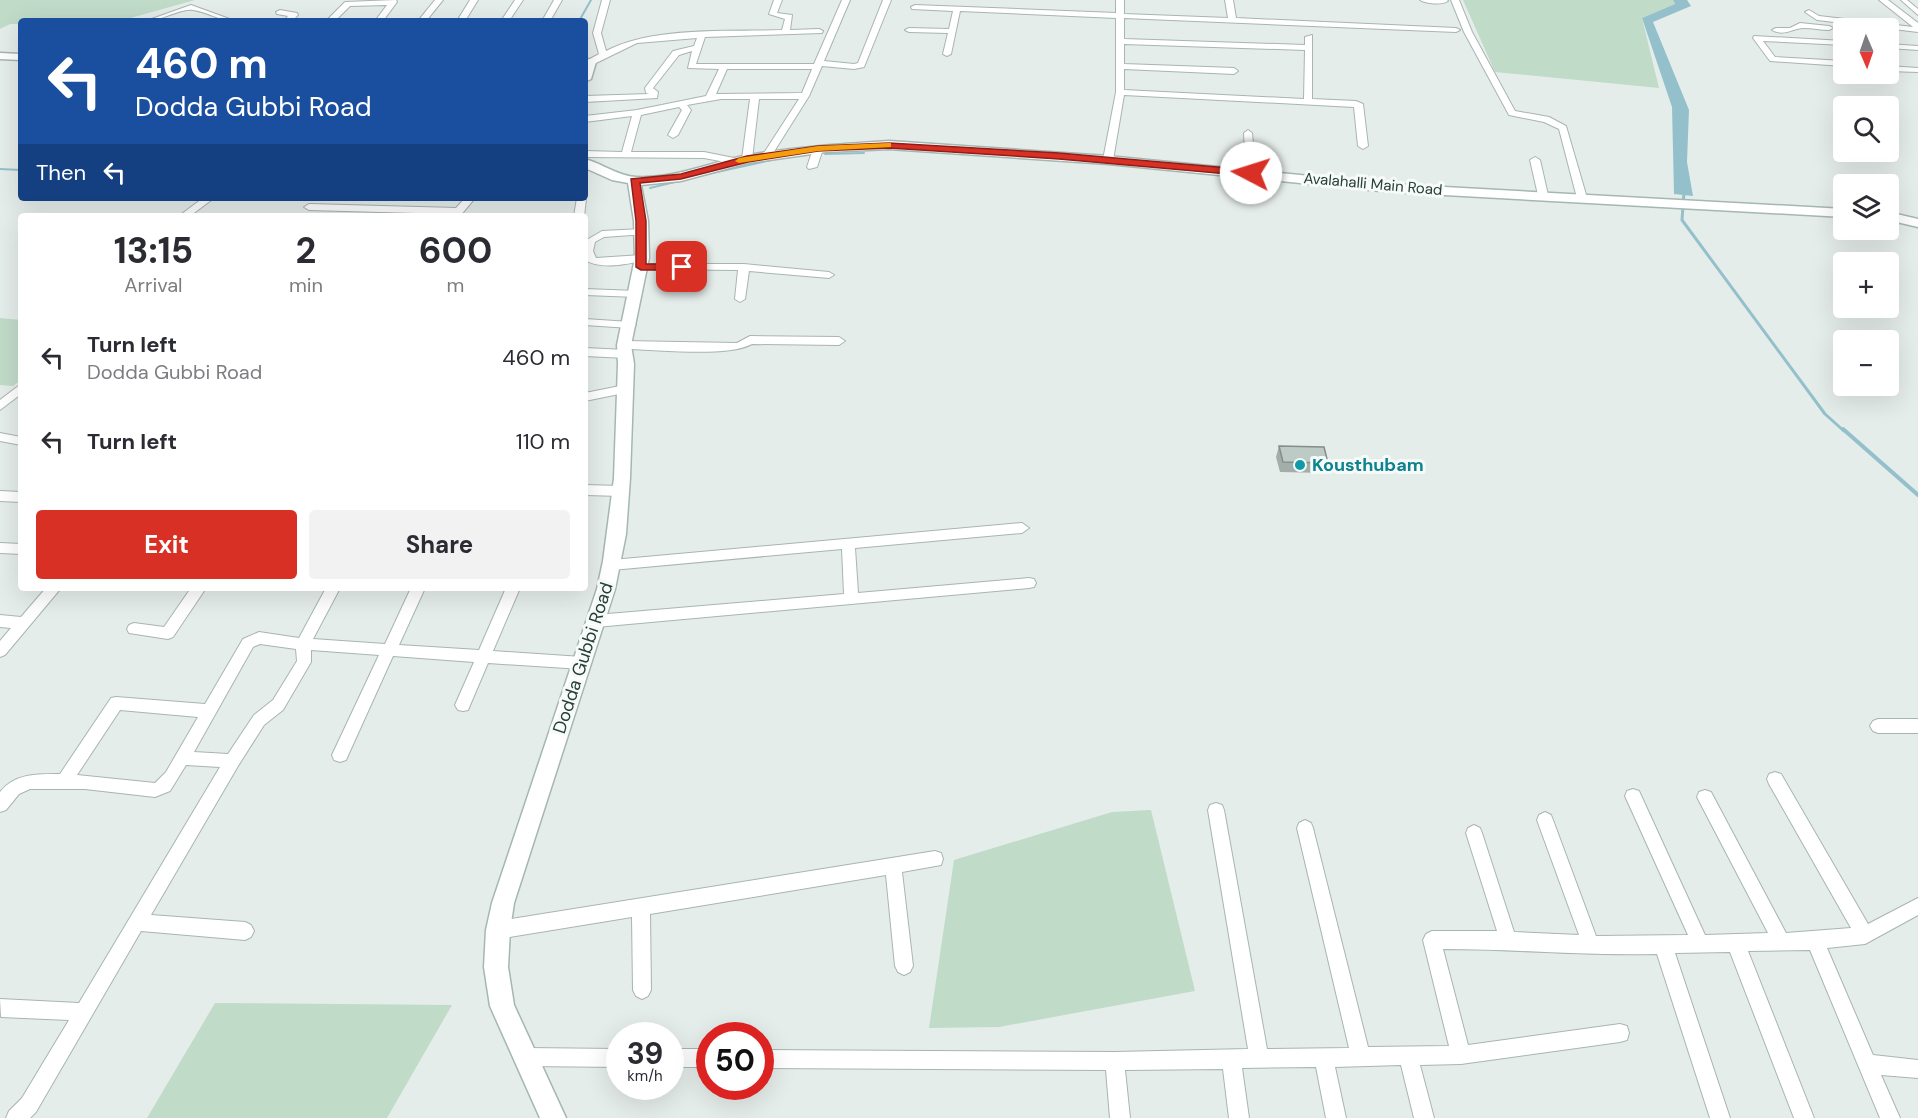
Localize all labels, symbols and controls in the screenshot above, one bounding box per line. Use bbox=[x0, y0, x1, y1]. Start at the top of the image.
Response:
north arrow bbox=[1833, 18, 1899, 84]
map controls bbox=[1833, 18, 1899, 396]
text: 460 m bbox=[135, 36, 268, 91]
icon: left bbox=[36, 42, 114, 120]
text: Dodda Gubbi Road bbox=[135, 89, 372, 124]
button: search bbox=[1833, 96, 1899, 162]
position arrow bbox=[1219, 141, 1283, 205]
icon: left bbox=[98, 156, 131, 189]
text: Then bbox=[36, 158, 86, 187]
street label: Avalahalli Main Road bbox=[1303, 168, 1443, 200]
button: layers bbox=[1833, 174, 1899, 240]
text: 13:15 bbox=[114, 227, 193, 274]
text: 2 bbox=[296, 227, 316, 274]
text: 600 bbox=[419, 227, 492, 274]
pin bbox=[656, 241, 707, 292]
icon: arrive bbox=[665, 250, 698, 283]
button: + bbox=[1833, 252, 1899, 318]
text: Arrival bbox=[124, 272, 183, 298]
text: min bbox=[289, 272, 323, 298]
text: m bbox=[447, 272, 464, 298]
text: Turn left bbox=[87, 330, 177, 359]
button: − bbox=[1833, 330, 1899, 396]
icon: left bbox=[36, 341, 69, 374]
text: 460 m bbox=[502, 343, 570, 372]
text: Dodda Gubbi Road bbox=[87, 359, 262, 385]
icon: left bbox=[36, 425, 69, 458]
text: Turn left bbox=[87, 427, 177, 456]
text: 110 m bbox=[516, 427, 570, 456]
place label: Kousthubam bbox=[1312, 453, 1424, 477]
marker: Kousthubam bbox=[1293, 458, 1307, 472]
button: Exit bbox=[36, 510, 297, 579]
button: Share bbox=[309, 510, 570, 579]
street label: Dodda Gubbi Road bbox=[547, 579, 619, 737]
speed limit sign: 50 bbox=[696, 1022, 774, 1100]
text: 39 bbox=[627, 1034, 663, 1073]
text: km/h bbox=[627, 1066, 663, 1086]

